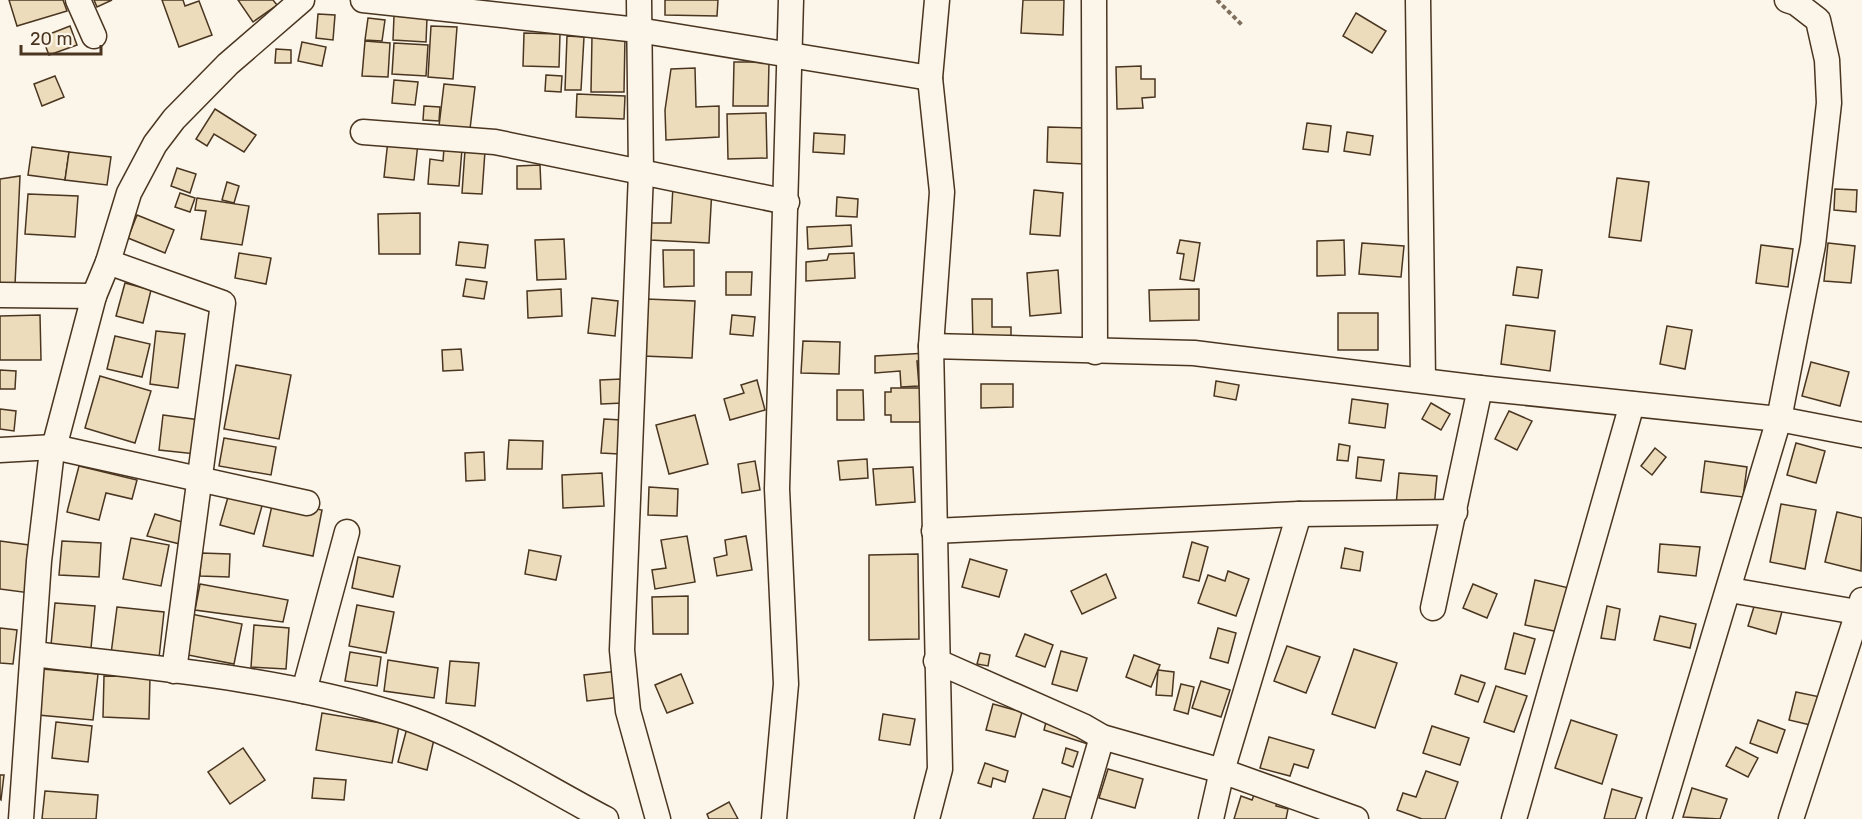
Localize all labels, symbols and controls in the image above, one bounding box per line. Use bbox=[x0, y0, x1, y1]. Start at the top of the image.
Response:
scale bar bbox=[21, 18, 100, 56]
text: 20 m bbox=[30, 28, 72, 50]

